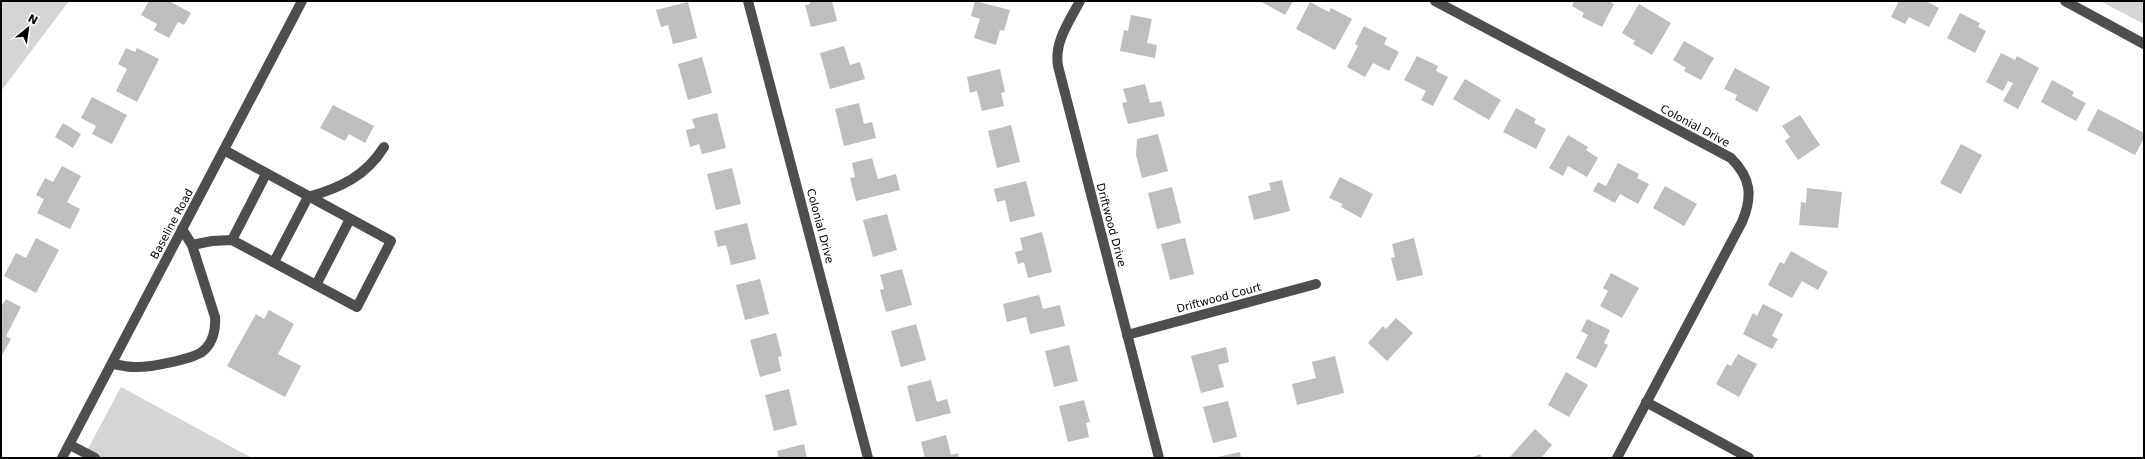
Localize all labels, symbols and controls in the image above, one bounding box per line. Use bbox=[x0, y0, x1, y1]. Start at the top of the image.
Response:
north arrow bbox=[8, 8, 48, 48]
text: N bbox=[25, 12, 40, 28]
street label: Colonial Drive bbox=[1658, 102, 1732, 150]
street label: Driftwood Drive bbox=[1094, 182, 1129, 269]
street label: Baseline Road bbox=[148, 187, 196, 261]
street label: Colonial Drive bbox=[804, 187, 836, 265]
street label: Driftwood Court bbox=[1175, 280, 1263, 316]

